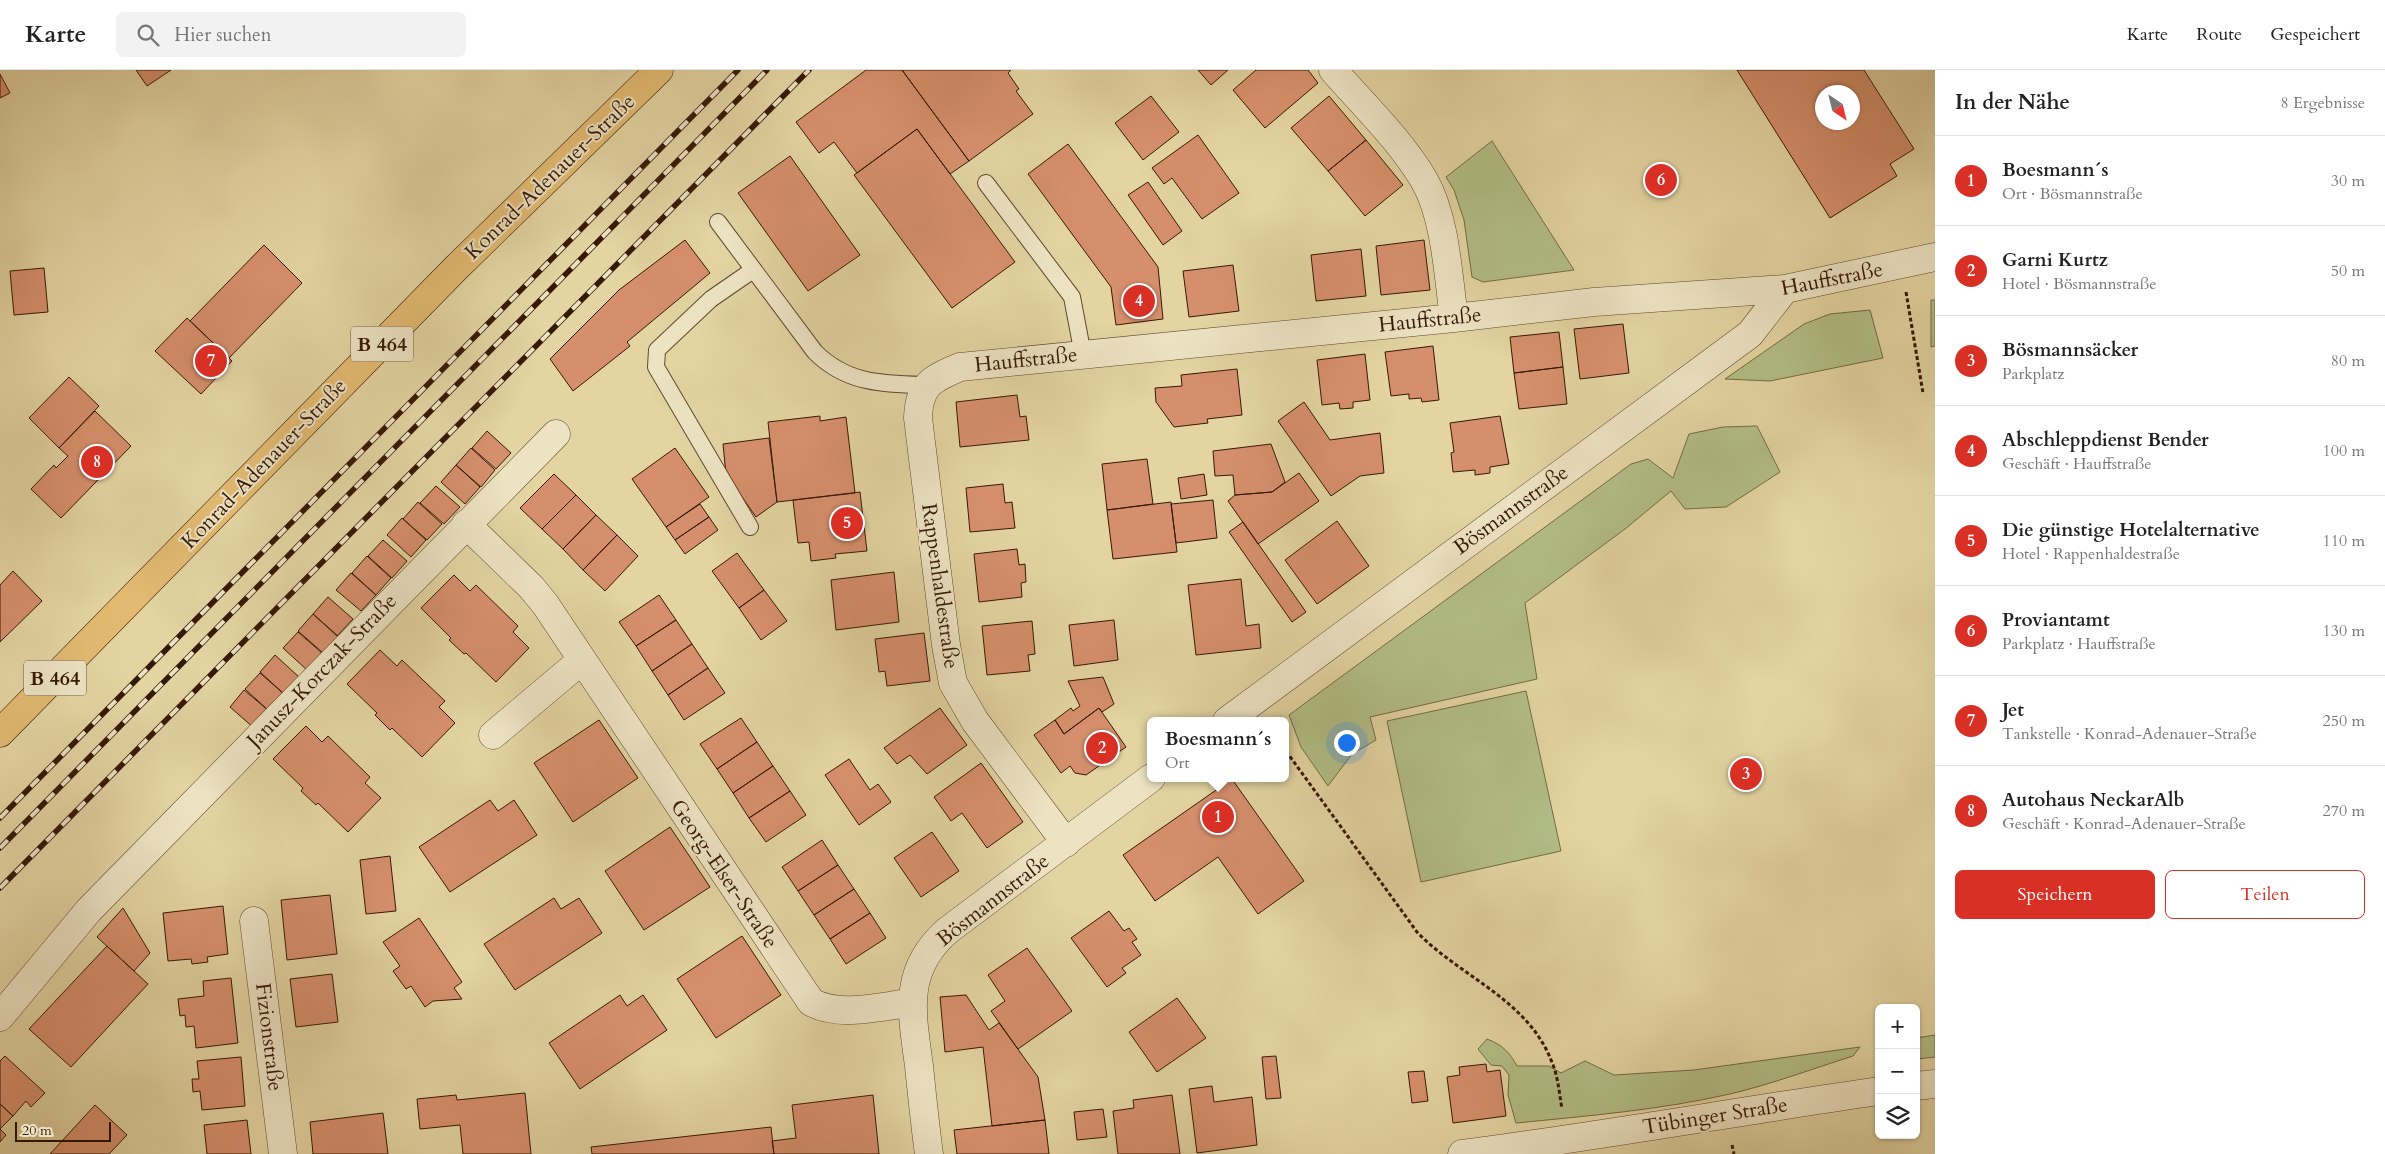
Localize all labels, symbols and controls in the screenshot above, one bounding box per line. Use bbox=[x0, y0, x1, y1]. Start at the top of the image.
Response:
search box bbox=[116, 12, 466, 57]
text: Karte bbox=[25, 18, 86, 51]
icon: search bbox=[134, 21, 162, 49]
text: Hier suchen bbox=[174, 22, 272, 48]
text: Karte bbox=[2127, 22, 2168, 47]
text: Route bbox=[2196, 22, 2242, 47]
text: Gespeichert bbox=[2270, 22, 2360, 47]
north arrow bbox=[1815, 85, 1860, 130]
street label: Konrad-Adenauer-Straße bbox=[458, 88, 642, 266]
text: In der Nähe bbox=[1955, 88, 2070, 117]
text: 8 Ergebnisse bbox=[2280, 92, 2365, 114]
text: Boesmann´s bbox=[2002, 157, 2109, 183]
pin: 6 bbox=[1645, 161, 1677, 199]
text: 1 bbox=[1967, 170, 1975, 192]
text: 30 m bbox=[2331, 170, 2365, 192]
text: Ort · Bösmannstraße bbox=[2002, 183, 2143, 205]
text: Garni Kurtz bbox=[2002, 247, 2108, 273]
street label: Hauffstraße bbox=[1779, 255, 1885, 303]
text: 2 bbox=[1967, 260, 1975, 282]
text: 50 m bbox=[2331, 260, 2365, 282]
text: Hotel · Bösmannstraße bbox=[2002, 273, 2157, 295]
pin: 4 bbox=[1123, 282, 1155, 320]
street label: Hauffstraße bbox=[1377, 300, 1483, 340]
road number: B 464 bbox=[351, 326, 413, 362]
text: Bösmannsäcker bbox=[2002, 337, 2138, 363]
street label: Hauffstraße bbox=[973, 340, 1079, 380]
pin: 7 bbox=[195, 342, 227, 380]
text: 3 bbox=[1967, 350, 1975, 372]
text: 80 m bbox=[2331, 350, 2365, 372]
text: Parkplatz bbox=[2002, 363, 2064, 385]
street label: Konrad-Adenauer-Straße bbox=[175, 372, 353, 556]
text: Abschleppdienst Bender bbox=[2002, 427, 2209, 453]
text: 4 bbox=[1967, 440, 1975, 462]
text: 100 m bbox=[2323, 440, 2365, 462]
pin: 8 bbox=[81, 443, 113, 481]
text: Geschäft · Hauffstraße bbox=[2002, 453, 2152, 475]
street label: Bösmannstraße bbox=[1448, 458, 1574, 562]
street label: Rappenhaldestraße bbox=[914, 502, 966, 670]
pin: 5 bbox=[831, 504, 863, 542]
text: Die günstige Hotelalternative bbox=[2002, 517, 2260, 543]
text: 5 bbox=[1967, 530, 1975, 552]
text: 110 m bbox=[2323, 530, 2365, 552]
text: Hotel · Rappenhaldestraße bbox=[2002, 543, 2180, 565]
street label: Janusz-Korczak-Straße bbox=[238, 587, 404, 757]
text: Proviantamt bbox=[2002, 607, 2110, 633]
text: 6 bbox=[1967, 620, 1975, 642]
text: 130 m bbox=[2323, 620, 2365, 642]
text: Parkplatz · Hauffstraße bbox=[2002, 633, 2156, 655]
road number: B 464 bbox=[24, 660, 86, 696]
text: Jet bbox=[2002, 697, 2024, 723]
text: 7 bbox=[1967, 710, 1975, 732]
text: 250 m bbox=[2323, 710, 2365, 732]
popup bbox=[1147, 717, 1289, 782]
text: Tankstelle · Konrad-Adenauer-Straße bbox=[2002, 723, 2257, 745]
text: Boesmann´s bbox=[1165, 726, 1271, 752]
pin: 2 bbox=[1086, 729, 1118, 767]
your location bbox=[1334, 730, 1360, 756]
text: Ort bbox=[1165, 752, 1189, 774]
pin: 3 bbox=[1730, 755, 1762, 793]
text: Autohaus NeckarAlb bbox=[2002, 787, 2185, 813]
street label: Georg-Elser-Straße bbox=[663, 794, 785, 954]
pin: 1 bbox=[1202, 798, 1234, 836]
text: 8 bbox=[1967, 800, 1975, 822]
text: 270 m bbox=[2323, 800, 2365, 822]
text: Geschäft · Konrad-Adenauer-Straße bbox=[2002, 813, 2246, 835]
street label: Bösmannstraße bbox=[931, 847, 1055, 953]
button: Speichern bbox=[1955, 870, 2155, 919]
button: Teilen bbox=[2165, 870, 2365, 919]
street label: Fizionstraße bbox=[248, 981, 290, 1093]
map controls bbox=[1875, 1004, 1920, 1139]
button: + bbox=[1875, 1004, 1920, 1049]
button: − bbox=[1875, 1049, 1920, 1094]
street label: Tübinger Straße bbox=[1640, 1090, 1790, 1142]
button: layers bbox=[1875, 1094, 1920, 1139]
scale bar bbox=[15, 1119, 111, 1142]
text: 20 m bbox=[22, 1121, 52, 1140]

